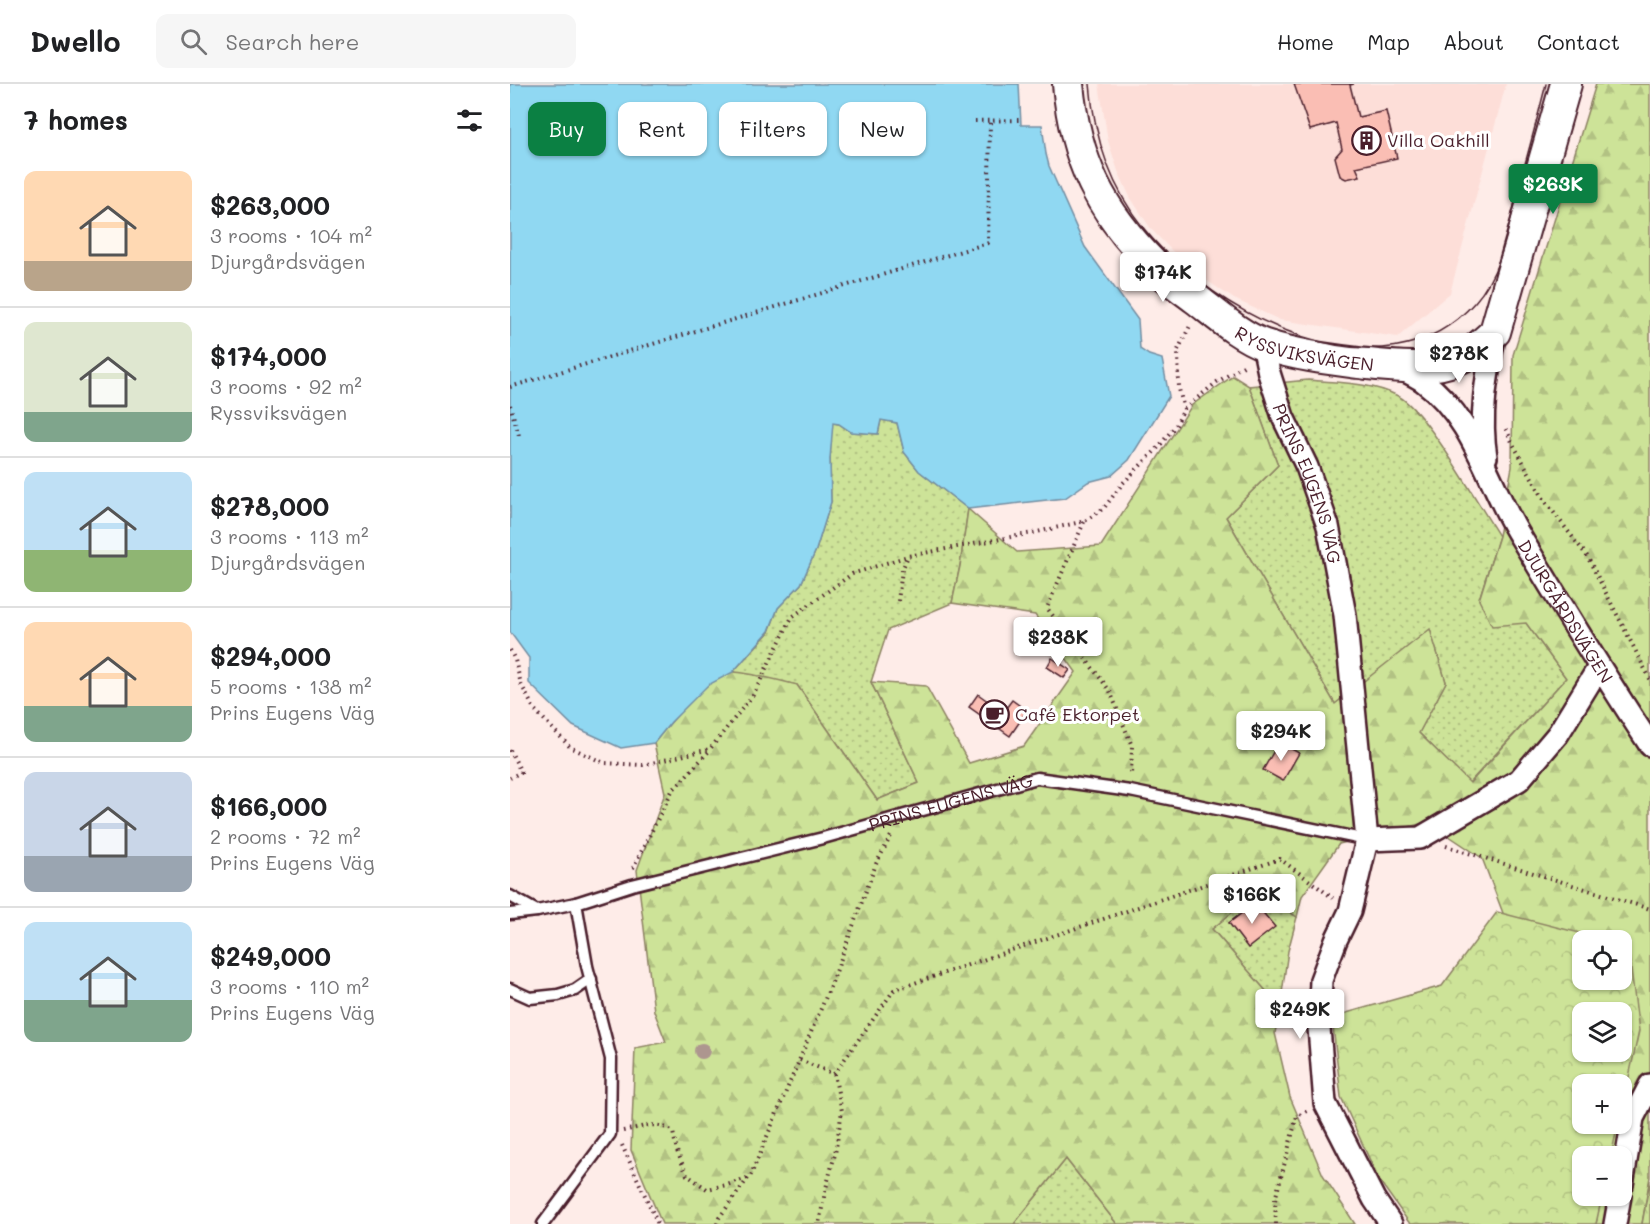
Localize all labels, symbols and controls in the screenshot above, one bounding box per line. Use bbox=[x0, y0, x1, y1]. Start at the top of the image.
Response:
search box bbox=[156, 14, 576, 68]
text: Dwello bbox=[30, 23, 120, 59]
icon: search bbox=[177, 25, 210, 58]
text: Search here bbox=[225, 27, 359, 56]
text: Home bbox=[1277, 28, 1334, 55]
text: Map bbox=[1367, 28, 1410, 55]
text: About bbox=[1443, 28, 1504, 55]
text: Contact bbox=[1537, 28, 1620, 55]
chip: Buy bbox=[528, 102, 606, 156]
chip: Rent bbox=[618, 102, 707, 156]
chip: Filters bbox=[719, 102, 827, 156]
chip: New bbox=[839, 102, 926, 156]
text: 7 homes bbox=[24, 103, 128, 137]
icon: filters bbox=[453, 104, 486, 137]
building icon: Villa Oakhill bbox=[1350, 124, 1382, 156]
place label: Villa Oakhill bbox=[1387, 128, 1490, 152]
pin: $263K bbox=[1511, 164, 1595, 215]
text: $263K bbox=[1523, 170, 1583, 196]
text: $263,000 bbox=[210, 188, 330, 222]
icon: home bbox=[72, 195, 144, 267]
text: 3 rooms · 104 m² bbox=[210, 222, 372, 248]
text: Djurgårdsvägen bbox=[210, 248, 365, 274]
pin: $174K bbox=[1121, 252, 1205, 303]
text: $174K bbox=[1134, 258, 1192, 284]
street label: RYSSVIKSVÄGEN bbox=[1231, 320, 1375, 377]
pin: $278K bbox=[1417, 333, 1501, 384]
text: $174,000 bbox=[210, 339, 327, 373]
text: $278K bbox=[1429, 339, 1489, 365]
icon: home bbox=[72, 346, 144, 418]
text: 3 rooms · 92 m² bbox=[210, 373, 362, 399]
text: Ryssviksvägen bbox=[210, 399, 347, 425]
street label: PRINS EUGENS VÄG bbox=[1267, 400, 1347, 565]
text: $278,000 bbox=[210, 489, 329, 523]
icon: home bbox=[72, 496, 144, 568]
text: 3 rooms · 113 m² bbox=[210, 523, 369, 549]
street label: DJURGÅRDSVÄGEN bbox=[1513, 535, 1619, 687]
text: Djurgårdsvägen bbox=[210, 549, 365, 575]
pin: $238K bbox=[1016, 617, 1100, 668]
text: $238K bbox=[1027, 623, 1089, 649]
text: $294,000 bbox=[210, 639, 331, 673]
icon: home bbox=[72, 646, 144, 718]
text: 5 rooms · 138 m² bbox=[210, 673, 372, 699]
cafe icon: Café Ektorpet bbox=[978, 698, 1010, 730]
text: Prins Eugens Väg bbox=[210, 699, 374, 725]
place label: Café Ektorpet bbox=[1015, 702, 1140, 726]
pin: $294K bbox=[1239, 711, 1323, 762]
text: $294K bbox=[1250, 717, 1312, 743]
street label: PRINS EUGENS VÄG bbox=[866, 768, 1036, 837]
text: $166,000 bbox=[210, 789, 327, 823]
icon: home bbox=[72, 796, 144, 868]
text: 2 rooms · 72 m² bbox=[210, 823, 361, 849]
text: Prins Eugens Väg bbox=[210, 849, 374, 875]
pin: $166K bbox=[1210, 874, 1294, 925]
text: $166K bbox=[1223, 880, 1281, 906]
map controls bbox=[1572, 930, 1632, 1206]
button: locate bbox=[1572, 930, 1632, 990]
text: $249,000 bbox=[210, 939, 331, 973]
icon: home bbox=[72, 946, 144, 1018]
text: 3 rooms · 110 m² bbox=[210, 973, 369, 999]
pin: $249K bbox=[1258, 989, 1342, 1040]
text: $249K bbox=[1269, 995, 1331, 1021]
text: Prins Eugens Väg bbox=[210, 999, 374, 1025]
button: layers bbox=[1572, 1002, 1632, 1062]
button: + bbox=[1572, 1074, 1632, 1134]
button: − bbox=[1572, 1146, 1632, 1206]

